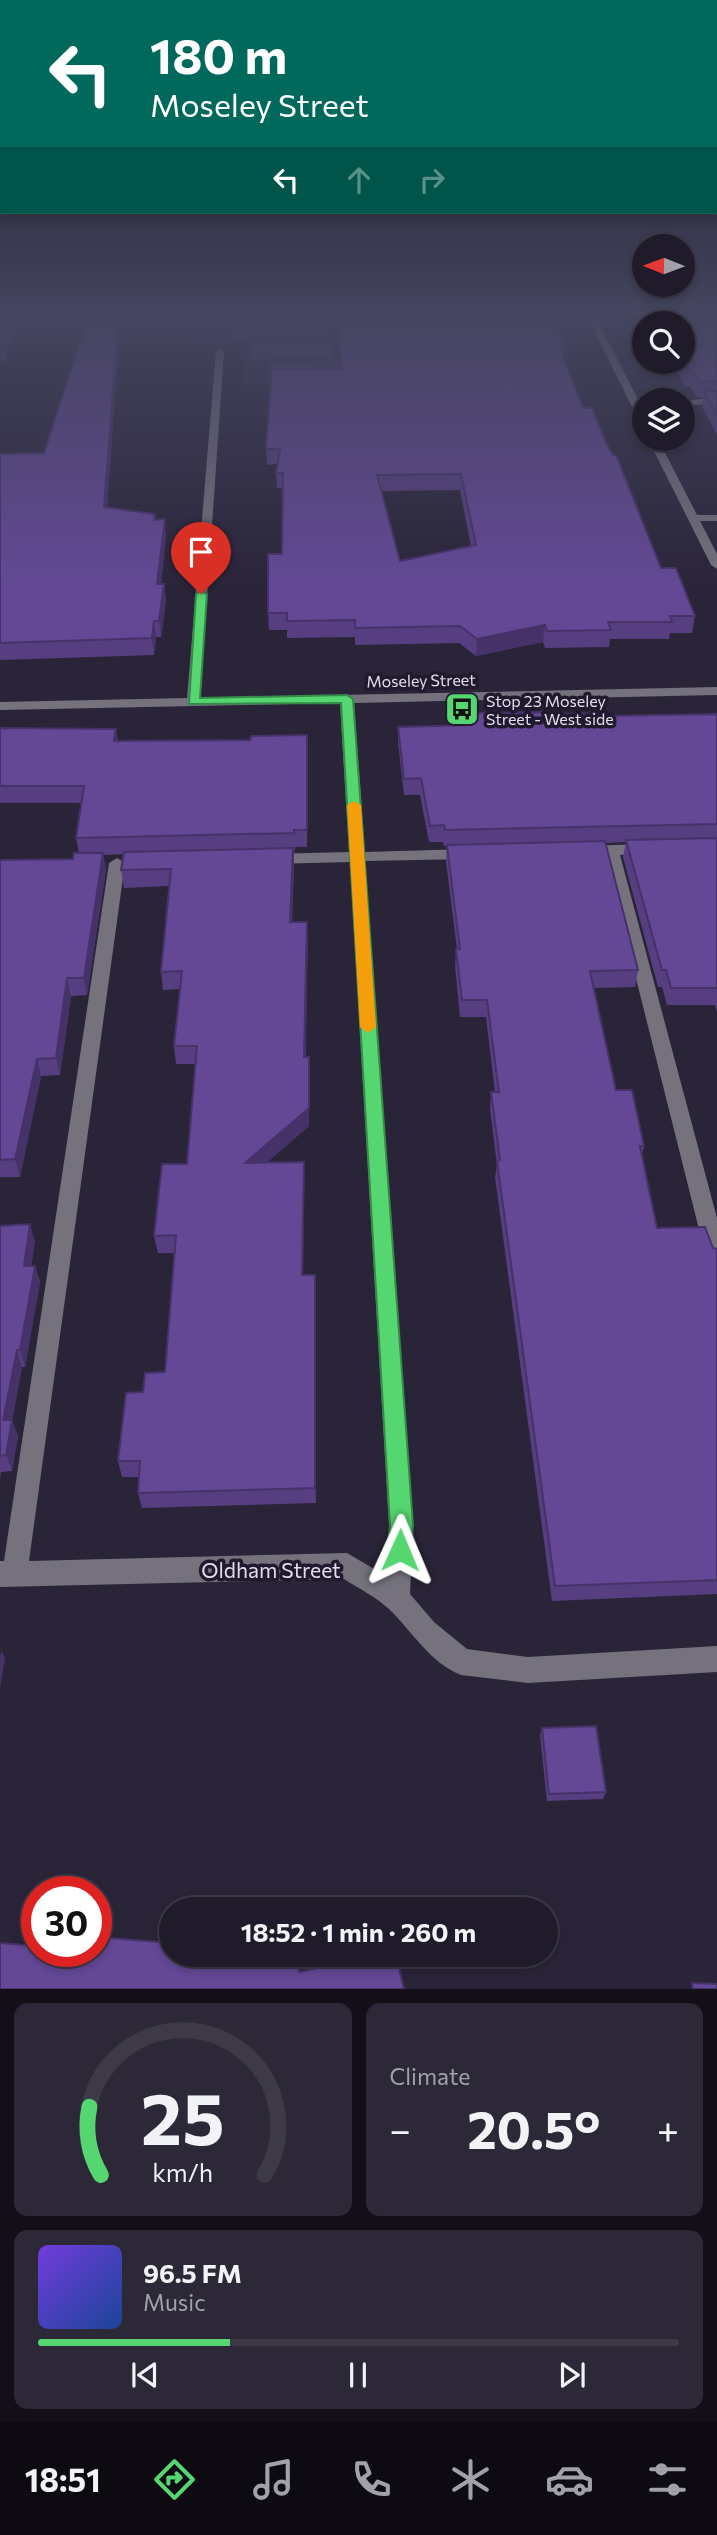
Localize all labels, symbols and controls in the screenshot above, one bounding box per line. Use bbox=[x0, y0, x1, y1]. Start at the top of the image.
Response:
text: 180 m bbox=[150, 24, 287, 84]
icon: left bbox=[35, 28, 126, 119]
text: Moseley Street bbox=[150, 84, 369, 124]
icon: left bbox=[267, 161, 305, 199]
icon: ahead bbox=[340, 161, 378, 199]
icon: right bbox=[413, 161, 451, 199]
north arrow bbox=[632, 234, 695, 298]
map controls bbox=[632, 234, 695, 451]
button: search bbox=[632, 311, 695, 374]
button: layers bbox=[632, 388, 695, 451]
pin bbox=[171, 522, 231, 594]
icon: arrive bbox=[182, 533, 220, 571]
street label: Moseley Street bbox=[366, 670, 476, 690]
bus stop icon: Stop 23 Moseley Street - West side bbox=[443, 690, 481, 728]
place label: Stop 23 Moseley Street - West side bbox=[486, 691, 614, 728]
position arrow bbox=[363, 1513, 437, 1587]
street label: Oldham Street bbox=[201, 1557, 341, 1582]
speed limit sign: 30 bbox=[21, 1876, 112, 1967]
text: 18:52 · 1 min · 260 m bbox=[241, 1916, 476, 1947]
text: Climate bbox=[390, 2062, 471, 2090]
text: 25 bbox=[141, 2072, 225, 2161]
text: 20.5° bbox=[467, 2096, 601, 2160]
text: − bbox=[390, 2105, 411, 2152]
text: + bbox=[657, 2105, 679, 2152]
text: km/h bbox=[152, 2157, 213, 2187]
text: 96.5 FM bbox=[143, 2257, 242, 2288]
text: Music bbox=[143, 2288, 206, 2316]
icon: previous bbox=[126, 2356, 164, 2394]
icon: pause bbox=[339, 2356, 377, 2394]
icon: next bbox=[553, 2356, 591, 2394]
icon: directions bbox=[150, 2455, 199, 2504]
icon: music bbox=[249, 2455, 298, 2504]
icon: phone bbox=[347, 2455, 396, 2504]
icon: climate bbox=[446, 2455, 495, 2504]
icon: car bbox=[545, 2455, 594, 2504]
icon: filters bbox=[643, 2455, 692, 2504]
text: 18:51 bbox=[25, 2459, 101, 2499]

